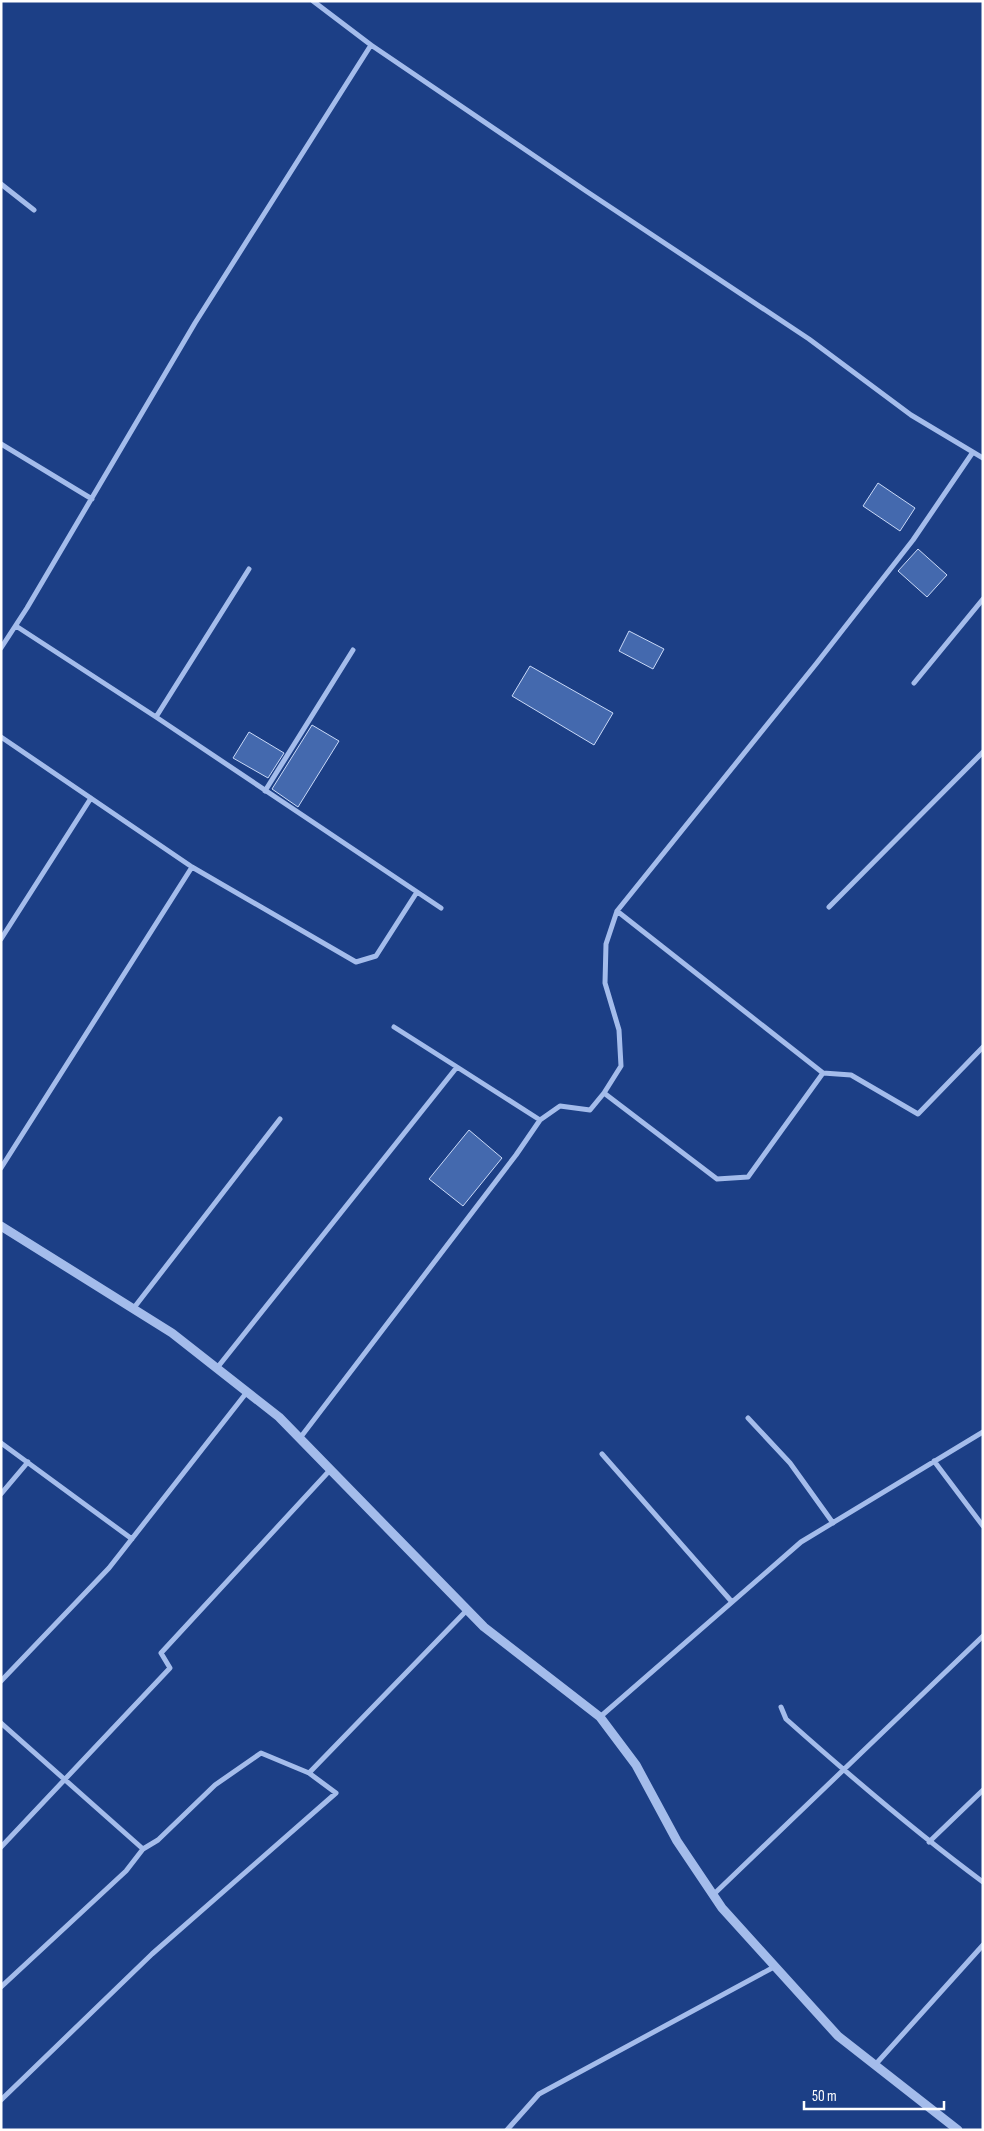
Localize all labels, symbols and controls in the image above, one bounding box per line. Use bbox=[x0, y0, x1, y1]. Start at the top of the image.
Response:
scale bar bbox=[804, 2078, 944, 2110]
text: 50 m bbox=[812, 2087, 837, 2106]

